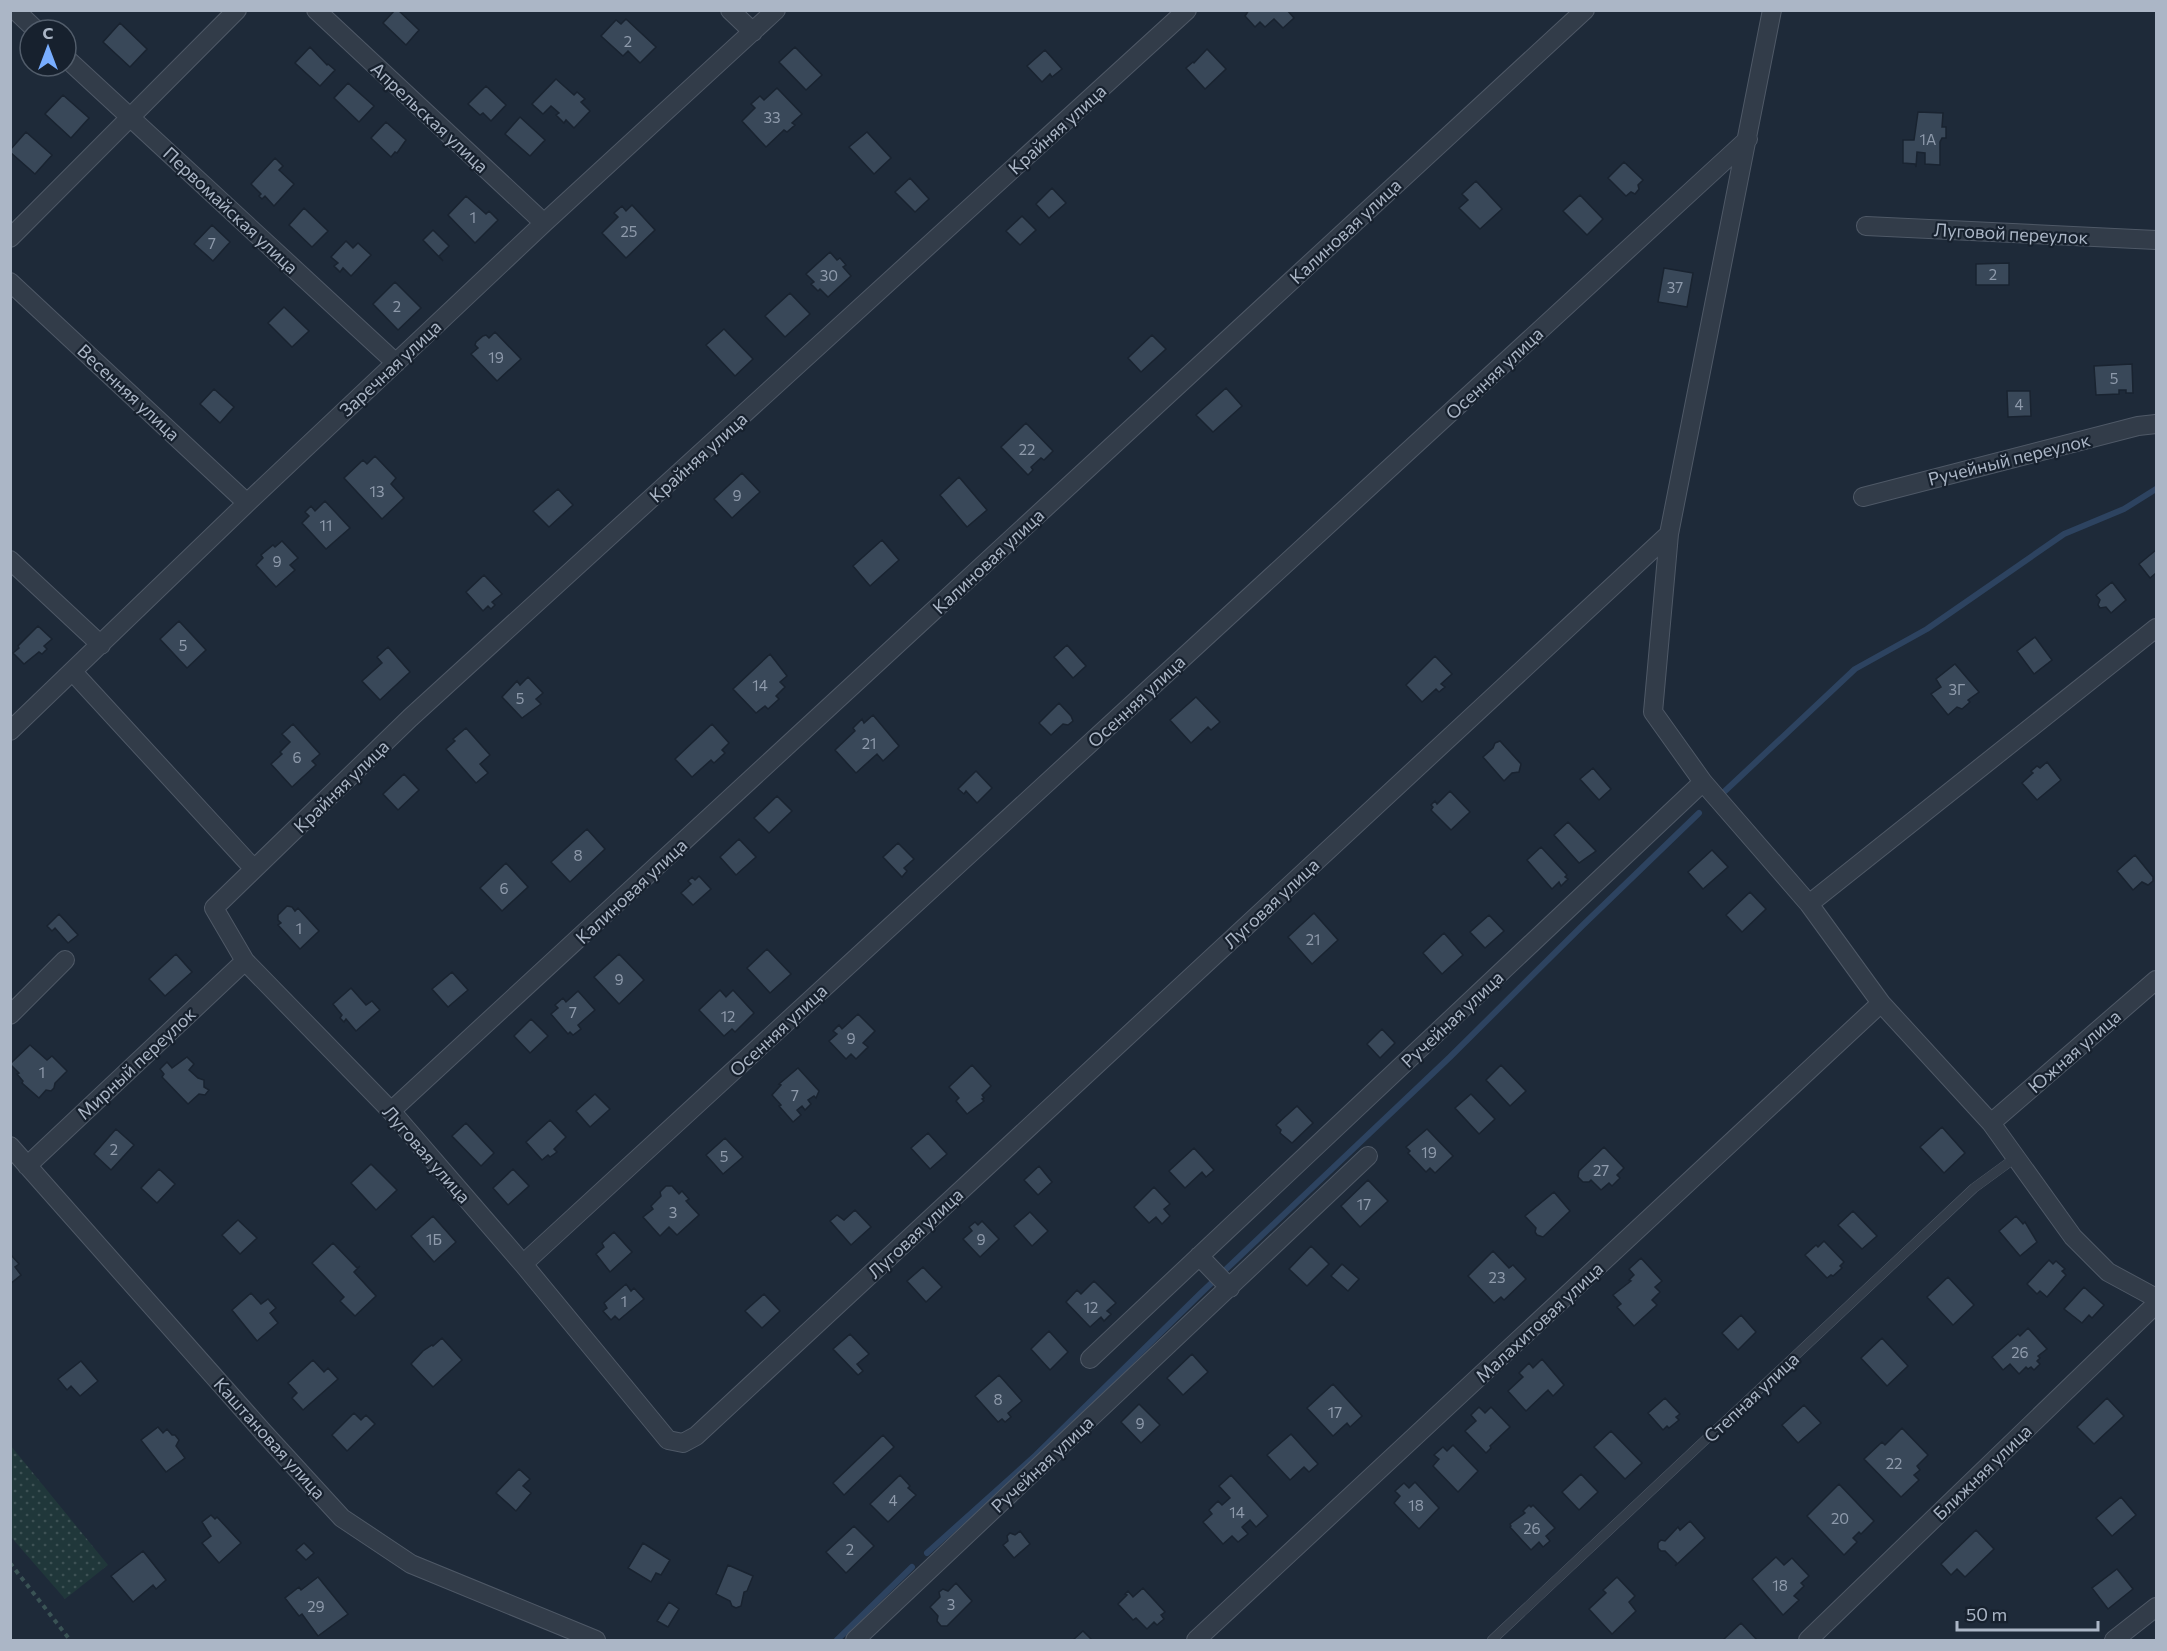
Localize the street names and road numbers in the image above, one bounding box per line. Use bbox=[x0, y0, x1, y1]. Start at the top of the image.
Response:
street label: Апрельская улица bbox=[367, 57, 493, 177]
street label: Крайняя улица bbox=[1004, 79, 1110, 179]
street label: Первомайская улица bbox=[159, 142, 303, 278]
street label: Калиновая улица bbox=[1285, 174, 1405, 288]
street label: Луговой переулок bbox=[1933, 218, 2089, 248]
street label: Заречная улица bbox=[335, 315, 445, 421]
street label: Осенняя улица bbox=[1441, 322, 1547, 424]
street label: Весенняя улица bbox=[73, 339, 185, 445]
street label: Крайняя улица bbox=[645, 407, 751, 507]
street label: Ручейный переулок bbox=[1926, 428, 2093, 490]
street label: Калиновая улица bbox=[928, 504, 1048, 618]
street label: Осенняя улица bbox=[1083, 650, 1189, 752]
street label: Крайняя улица bbox=[289, 735, 393, 837]
street label: Калиновая улица bbox=[571, 834, 691, 948]
street label: Луговая улица bbox=[1219, 853, 1323, 953]
street label: Ручейная улица bbox=[1396, 966, 1508, 1072]
street label: Осенняя улица bbox=[725, 979, 831, 1081]
street label: Мирный переулок bbox=[72, 1002, 200, 1124]
street label: Южная улица bbox=[2023, 1005, 2125, 1097]
street label: Луговая улица bbox=[379, 1101, 475, 1207]
street label: Луговая улица bbox=[863, 1183, 967, 1283]
street label: Малахитовая улица bbox=[1471, 1257, 1607, 1387]
street label: Степная улица bbox=[1699, 1347, 1803, 1447]
street label: Каштановая улица bbox=[210, 1373, 330, 1503]
street label: Ручейная улица bbox=[986, 1411, 1098, 1517]
street label: Ближняя улица bbox=[1928, 1420, 2036, 1524]

